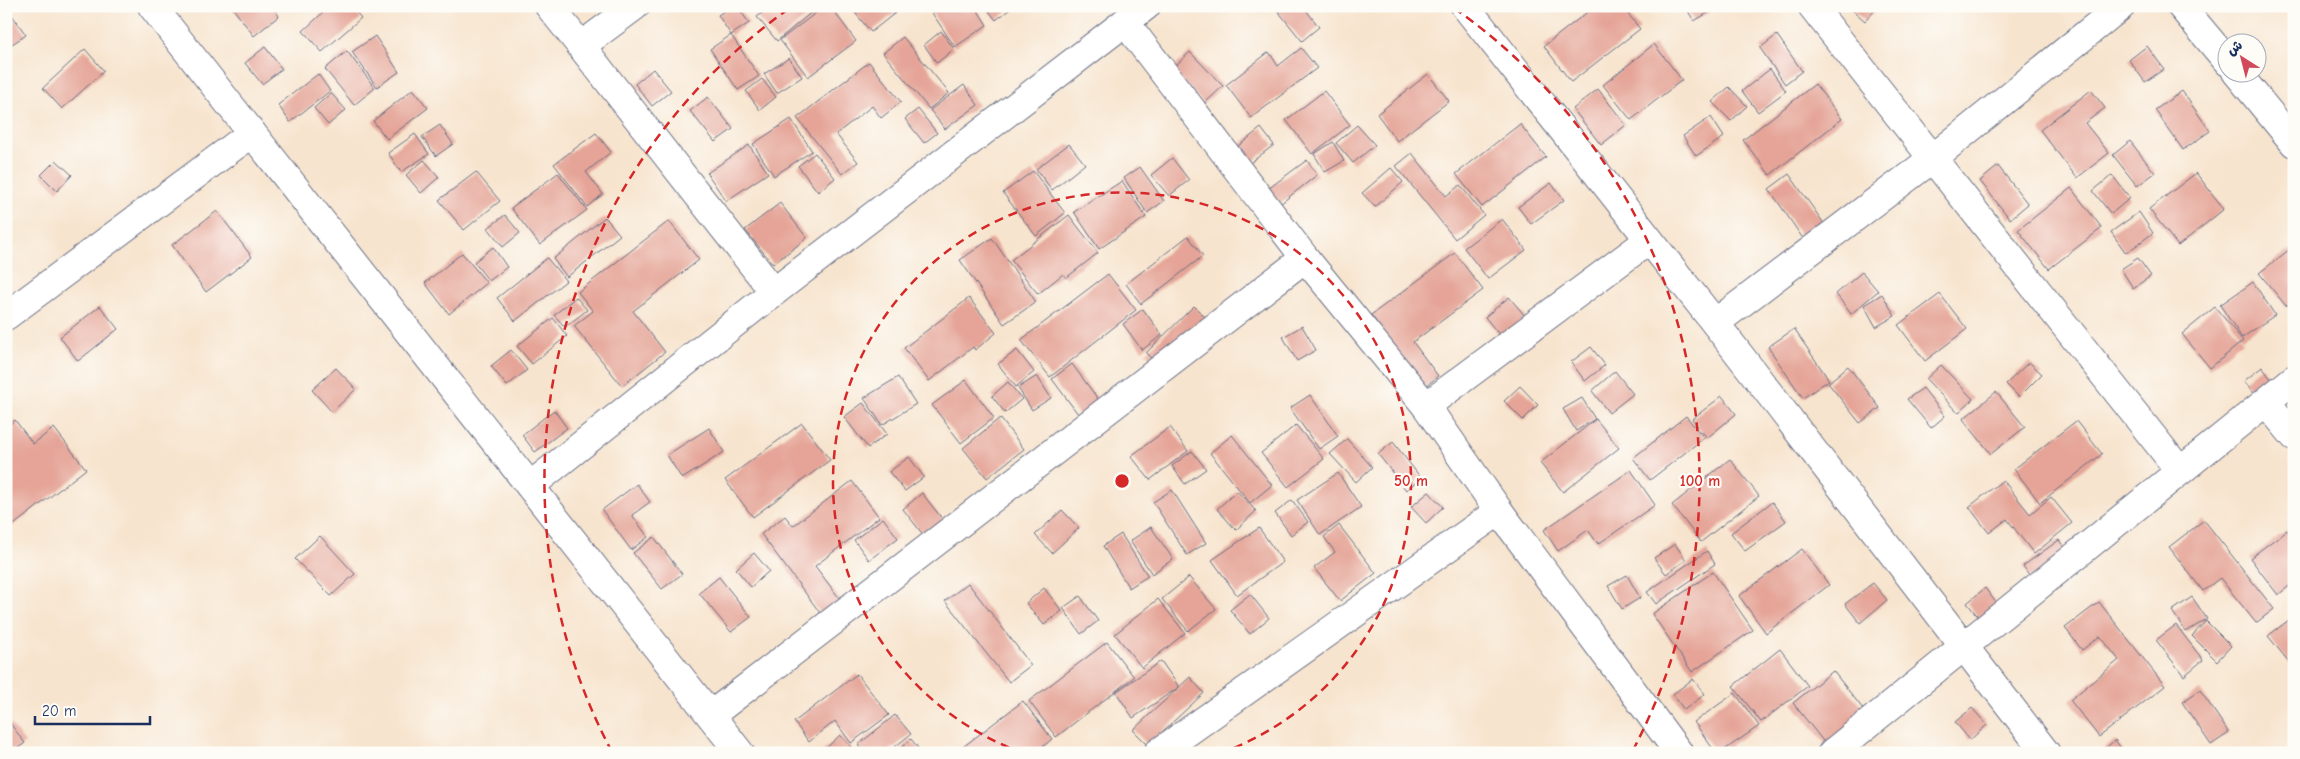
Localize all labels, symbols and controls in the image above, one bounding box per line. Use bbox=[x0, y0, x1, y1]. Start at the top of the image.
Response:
north arrow bbox=[2218, 32, 2268, 82]
text: ش bbox=[2223, 36, 2246, 59]
centre of rings bbox=[1113, 472, 1131, 490]
text: 50 m bbox=[1394, 472, 1428, 490]
text: 100 m bbox=[1680, 472, 1720, 490]
scale bar bbox=[35, 694, 150, 726]
text: 20 m bbox=[42, 702, 76, 720]

